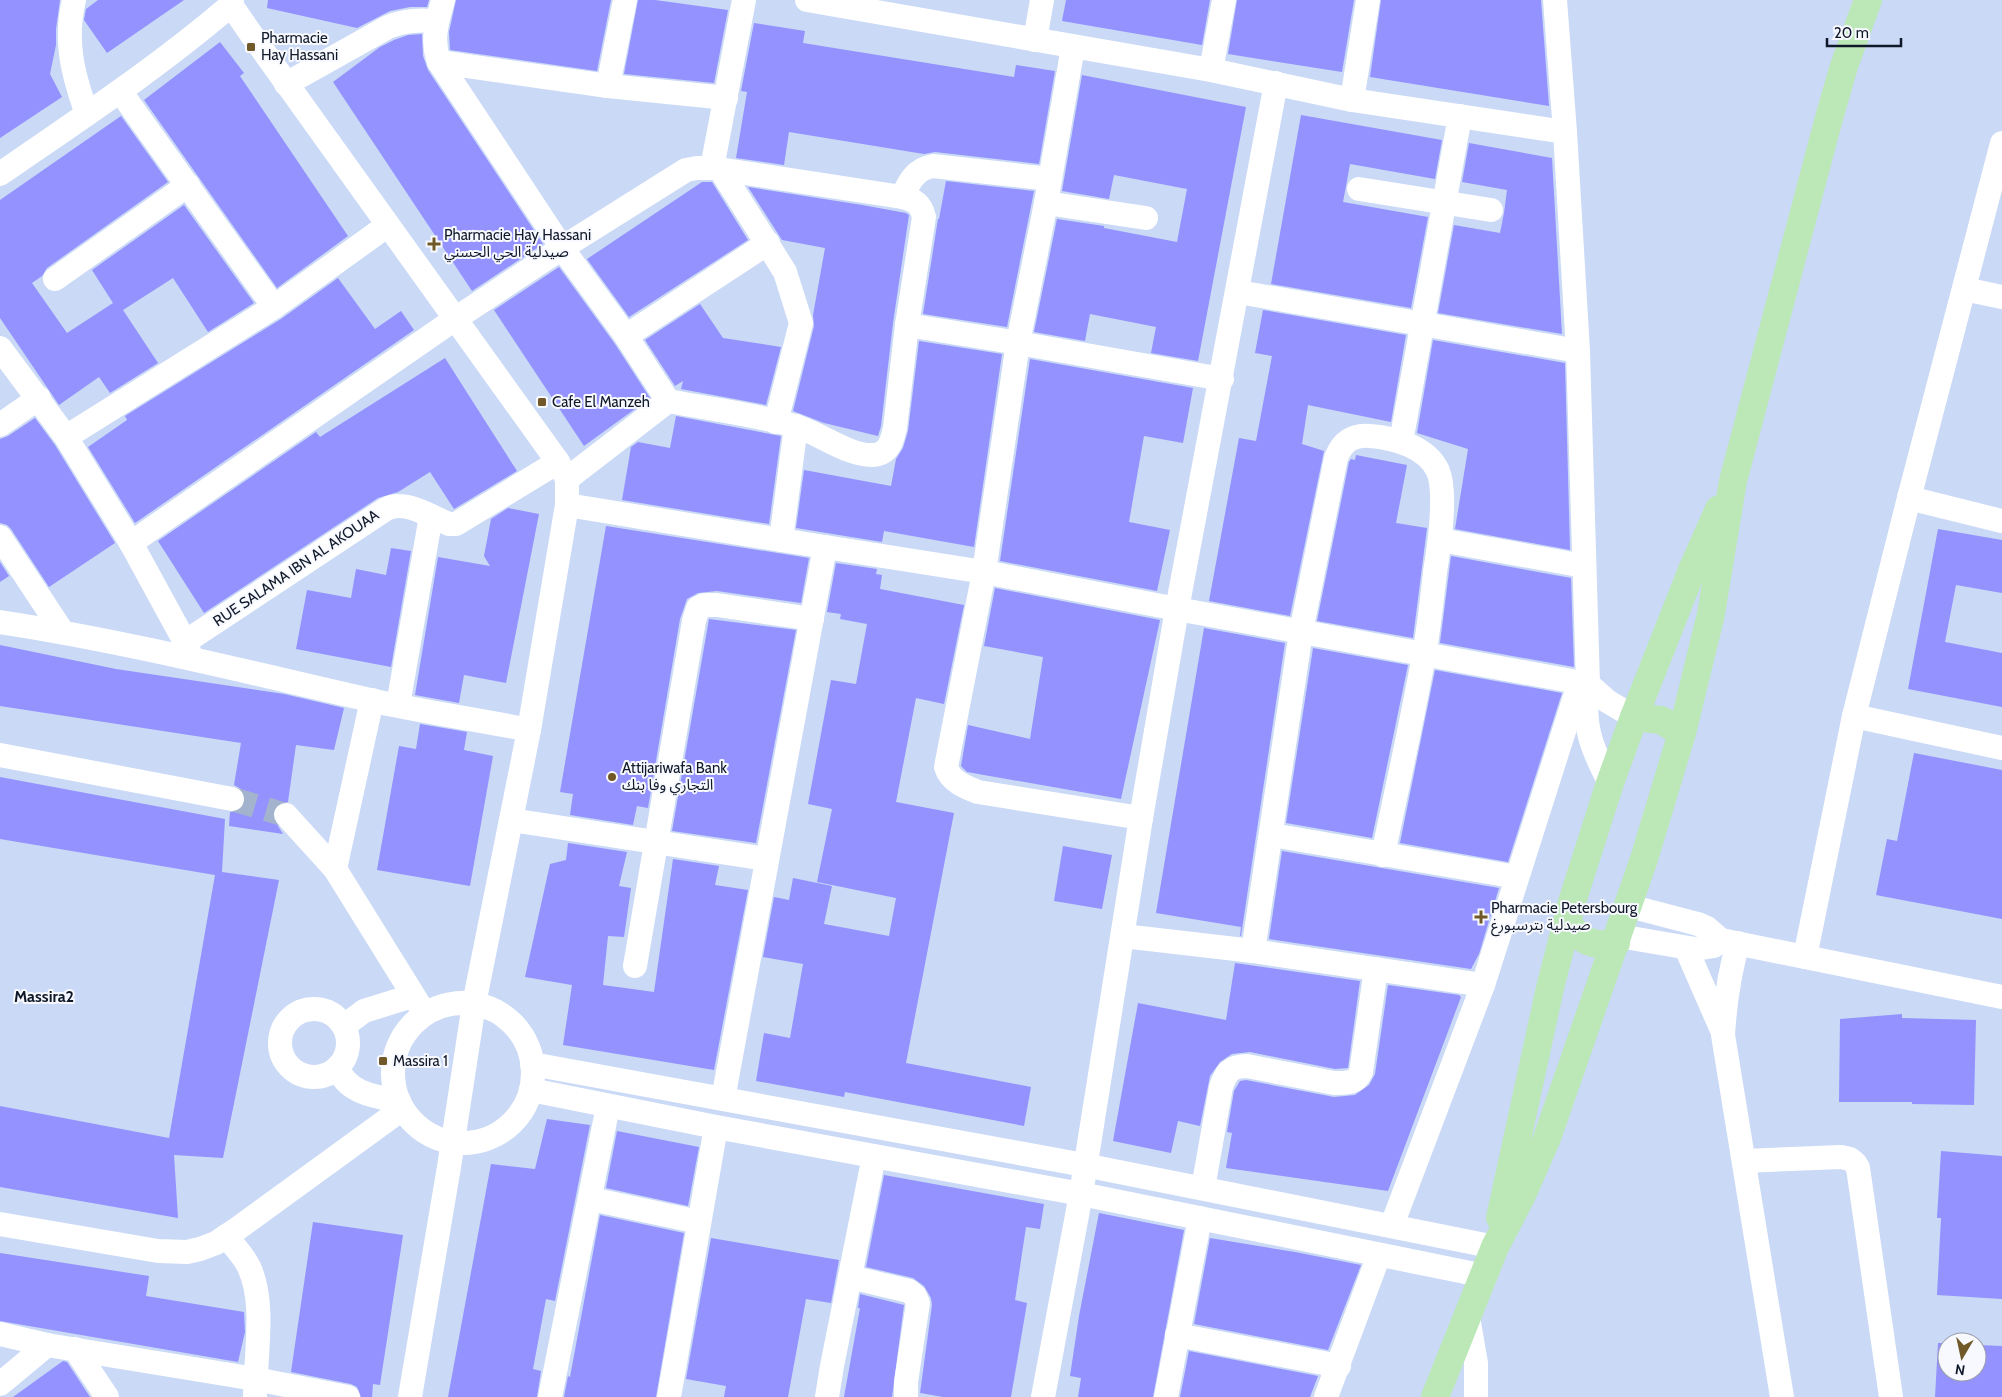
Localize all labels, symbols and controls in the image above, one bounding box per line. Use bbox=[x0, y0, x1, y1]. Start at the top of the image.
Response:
scale bar bbox=[1827, 15, 1901, 47]
text: 20 m bbox=[1834, 24, 1869, 42]
place label: Pharmacie Hay Hassani bbox=[261, 29, 338, 64]
marker: Pharmacie Hay Hassani bbox=[245, 41, 257, 53]
place label: Pharmacie Hay Hassani صيدلية الحي الحسني bbox=[444, 226, 591, 263]
marker: Pharmacie Hay Hassani صيدلية الحي الحسني bbox=[428, 238, 440, 250]
place label: Cafe El Manzeh bbox=[552, 393, 650, 411]
marker: Cafe El Manzeh bbox=[536, 396, 548, 408]
street label: RUE SALAMA IBN AL AKOUAA bbox=[210, 505, 383, 630]
place label: Attijariwafa Bank التجاري وفا بنك bbox=[622, 759, 727, 796]
marker: Attijariwafa Bank التجاري وفا بنك bbox=[606, 771, 618, 783]
place label: Pharmacie Petersbourg صيدلية بترسبورغ bbox=[1491, 899, 1638, 937]
marker: Pharmacie Petersbourg صيدلية بترسبورغ bbox=[1475, 911, 1487, 923]
district label: Massira2 bbox=[14, 987, 74, 1006]
place label: Massira 1 bbox=[393, 1052, 448, 1070]
marker: Massira 1 bbox=[377, 1055, 389, 1067]
north arrow bbox=[1937, 1332, 1987, 1382]
text: N bbox=[1954, 1360, 1966, 1380]

